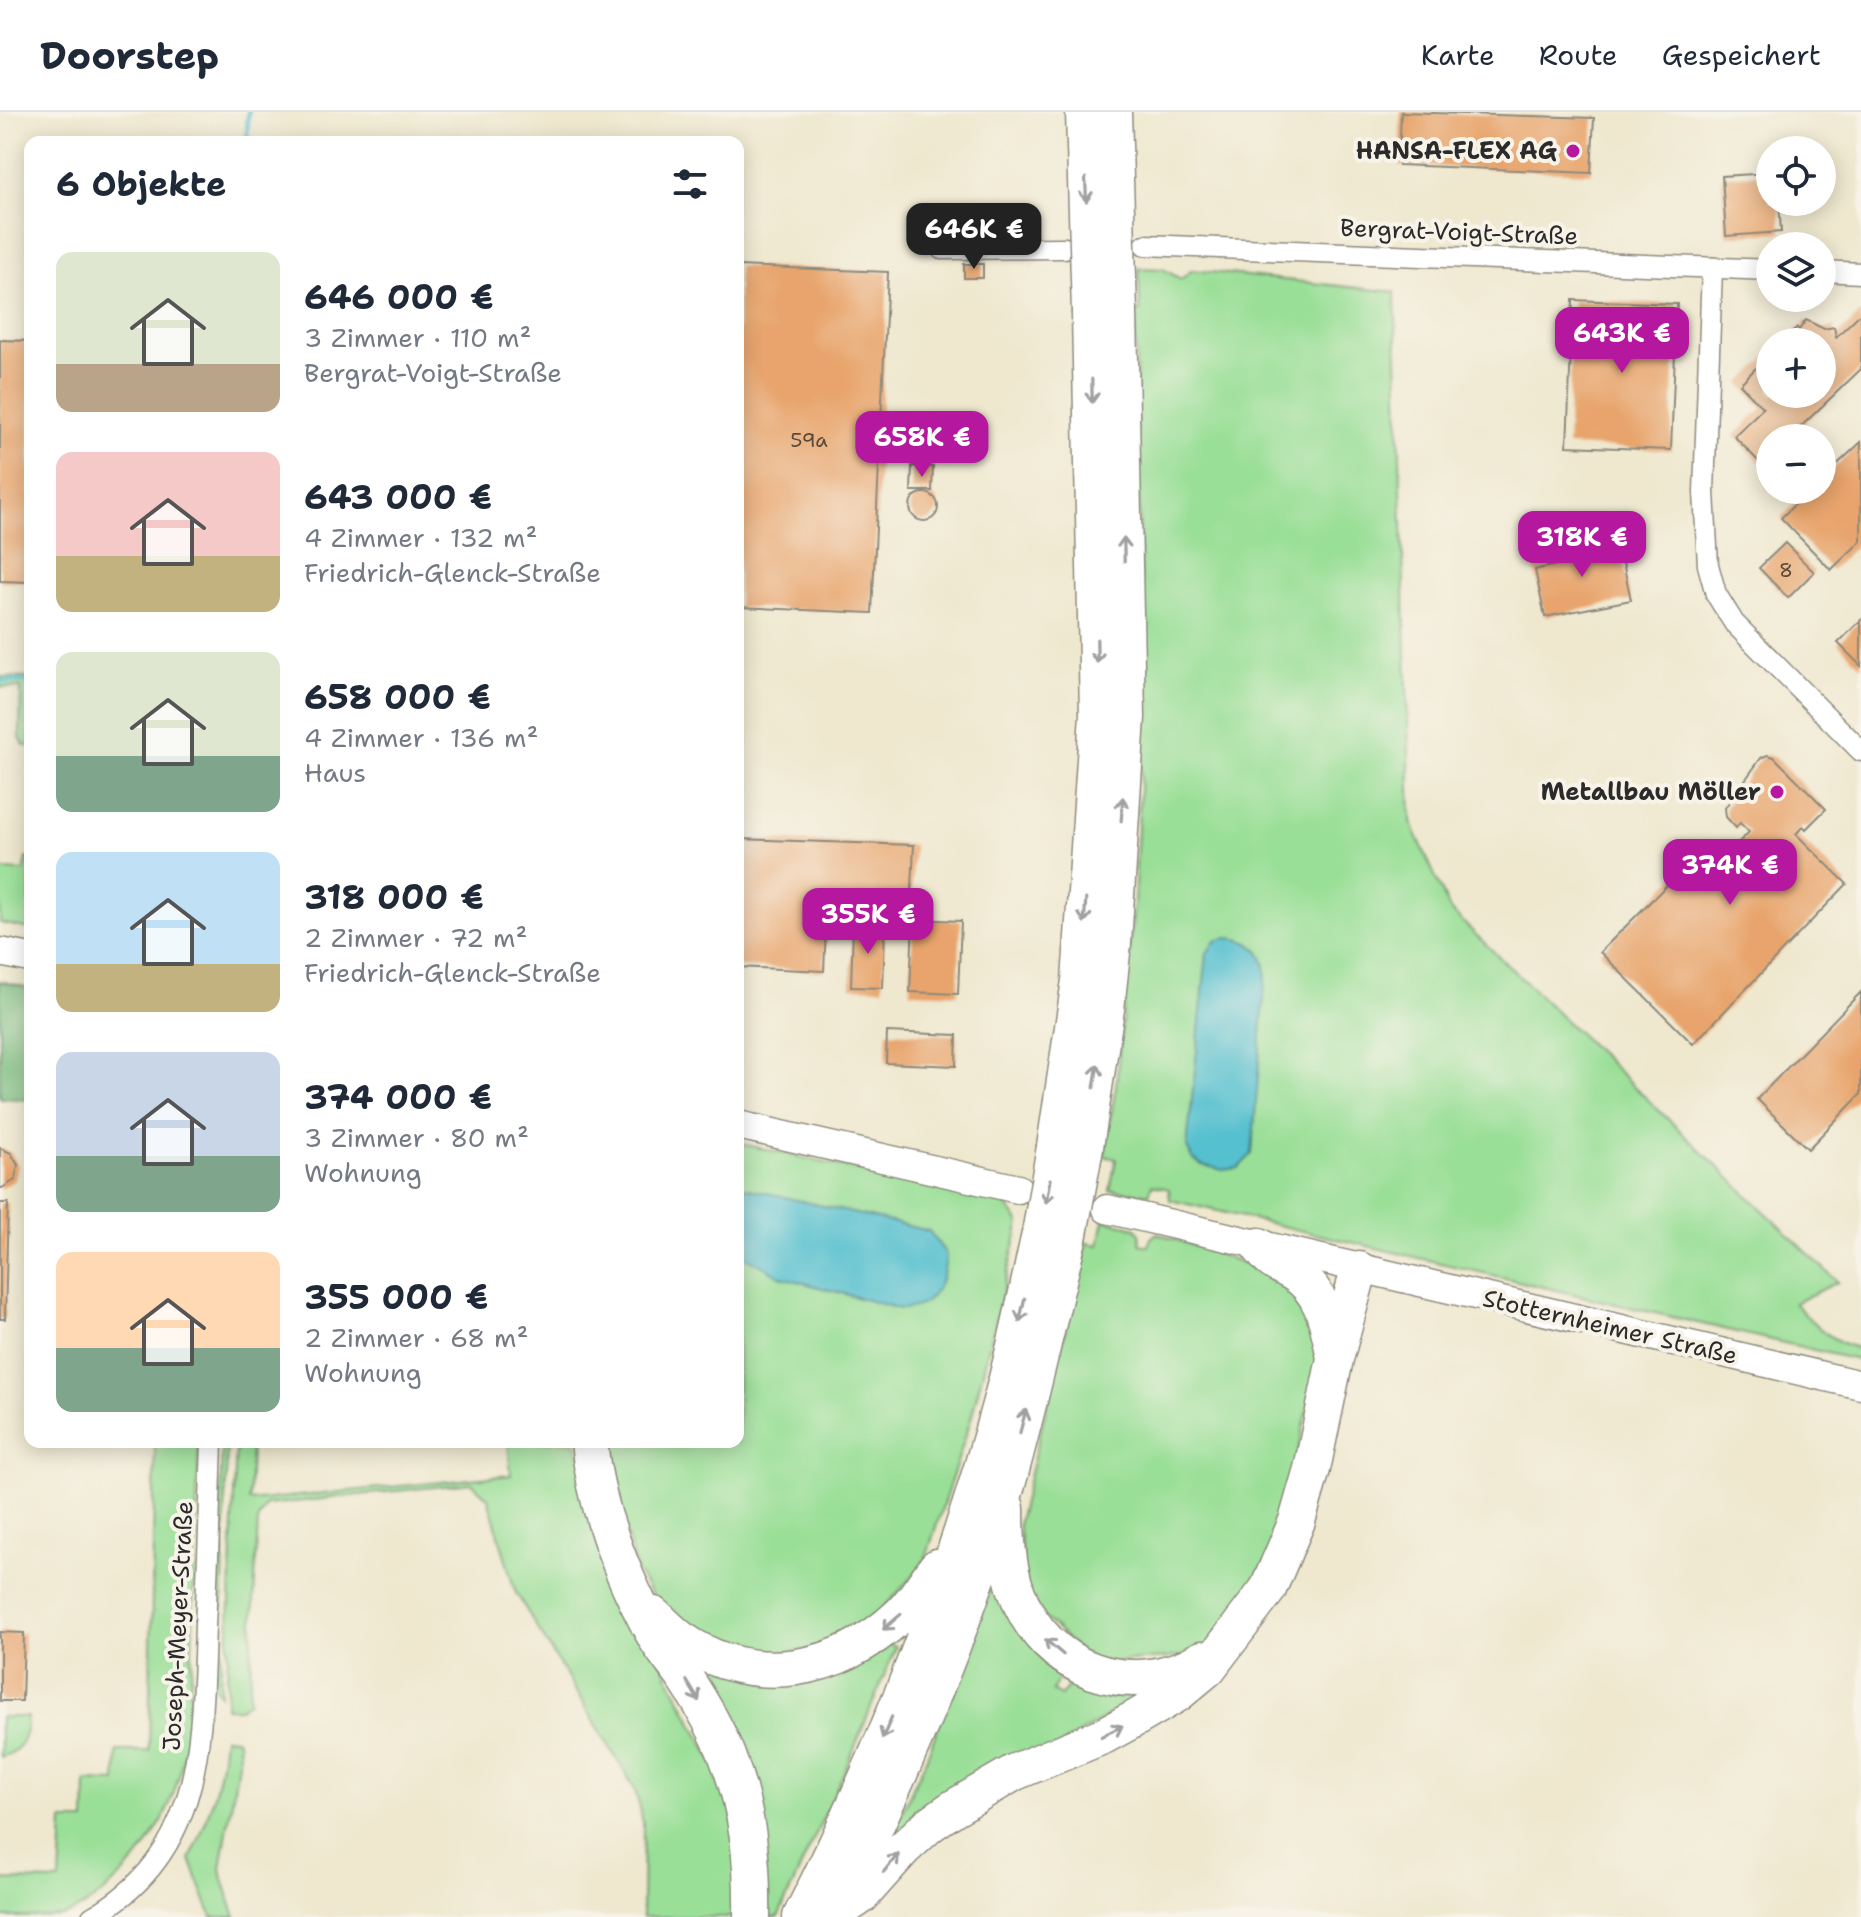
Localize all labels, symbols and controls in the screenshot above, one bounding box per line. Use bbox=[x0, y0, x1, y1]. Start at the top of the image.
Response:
text: Doorstep bbox=[40, 30, 219, 81]
text: Karte bbox=[1421, 36, 1495, 74]
text: Route bbox=[1539, 36, 1618, 74]
text: Gespeichert bbox=[1662, 36, 1821, 74]
place label: HANSA-FLEX AG bbox=[1356, 135, 1557, 167]
map controls bbox=[1756, 136, 1836, 504]
button: locate bbox=[1756, 136, 1836, 216]
marker: HANSA-FLEX AG bbox=[1564, 142, 1582, 160]
text: 6 Objekte bbox=[56, 161, 227, 207]
icon: filters bbox=[668, 162, 712, 206]
one-way arrow bbox=[1079, 176, 1094, 203]
pin: 646K € bbox=[909, 203, 1039, 271]
text: 646K € bbox=[924, 211, 1024, 246]
street label: Bergrat-Voigt-Straße bbox=[1339, 212, 1579, 252]
button: layers bbox=[1756, 232, 1836, 312]
text: 646 000 € bbox=[304, 274, 494, 320]
icon: home bbox=[120, 284, 216, 380]
pin: 643K € bbox=[1557, 307, 1687, 375]
text: 643K € bbox=[1573, 315, 1671, 350]
text: 3 Zimmer · 110 m² bbox=[304, 320, 531, 355]
button: + bbox=[1756, 328, 1836, 408]
text: Bergrat-Voigt-Straße bbox=[304, 355, 562, 390]
one-way arrow bbox=[1084, 377, 1099, 404]
pin: 658K € bbox=[857, 411, 987, 479]
text: 658K € bbox=[873, 419, 971, 454]
button: − bbox=[1756, 424, 1836, 504]
house number: 59a bbox=[790, 427, 828, 453]
text: 643 000 € bbox=[304, 474, 492, 520]
icon: home bbox=[120, 484, 216, 580]
pin: 318K € bbox=[1517, 511, 1647, 579]
text: 318K € bbox=[1536, 519, 1628, 554]
text: 4 Zimmer · 132 m² bbox=[304, 520, 537, 555]
one-way arrow bbox=[1116, 536, 1132, 563]
text: Friedrich-Glenck-Straße bbox=[304, 555, 601, 590]
house number: 8 bbox=[1779, 557, 1793, 583]
one-way arrow bbox=[1089, 637, 1104, 664]
text: 658 000 € bbox=[304, 674, 491, 720]
icon: home bbox=[120, 684, 216, 780]
text: 4 Zimmer · 136 m² bbox=[304, 720, 538, 755]
text: Haus bbox=[304, 755, 366, 790]
place label: Metallbau Möller bbox=[1541, 776, 1761, 808]
marker: Metallbau Möller bbox=[1768, 783, 1786, 801]
one-way arrow bbox=[1114, 796, 1129, 823]
pin: 374K € bbox=[1665, 839, 1795, 907]
text: 374K € bbox=[1681, 847, 1779, 882]
text: 318 000 € bbox=[304, 874, 484, 920]
icon: home bbox=[120, 884, 216, 980]
pin: 355K € bbox=[803, 888, 933, 956]
text: 355K € bbox=[820, 896, 916, 931]
one-way arrow bbox=[1077, 897, 1092, 924]
text: 2 Zimmer · 72 m² bbox=[304, 920, 527, 955]
text: Friedrich-Glenck-Straße bbox=[304, 955, 601, 990]
one-way arrow bbox=[1089, 1063, 1104, 1089]
text: 374 000 € bbox=[304, 1074, 492, 1120]
icon: home bbox=[120, 1084, 216, 1180]
text: 3 Zimmer · 80 m² bbox=[304, 1120, 529, 1155]
text: Wohnung bbox=[304, 1155, 422, 1190]
one-way arrow bbox=[1039, 1177, 1054, 1203]
text: 355 000 € bbox=[304, 1274, 488, 1320]
street label: Stotternheimer Straße bbox=[1480, 1282, 1740, 1372]
icon: home bbox=[120, 1284, 216, 1380]
one-way arrow bbox=[1014, 1297, 1029, 1323]
text: 2 Zimmer · 68 m² bbox=[304, 1320, 528, 1355]
text: Wohnung bbox=[304, 1355, 422, 1390]
one-way arrow bbox=[1017, 1409, 1032, 1434]
street label: Joseph-Meyer-Straße bbox=[155, 1500, 201, 1752]
one-way arrow bbox=[882, 1613, 902, 1631]
one-way arrow bbox=[1044, 1638, 1065, 1656]
one-way arrow bbox=[685, 1679, 701, 1702]
one-way arrow bbox=[879, 1715, 894, 1740]
one-way arrow bbox=[1099, 1723, 1123, 1739]
one-way arrow bbox=[882, 1853, 900, 1874]

